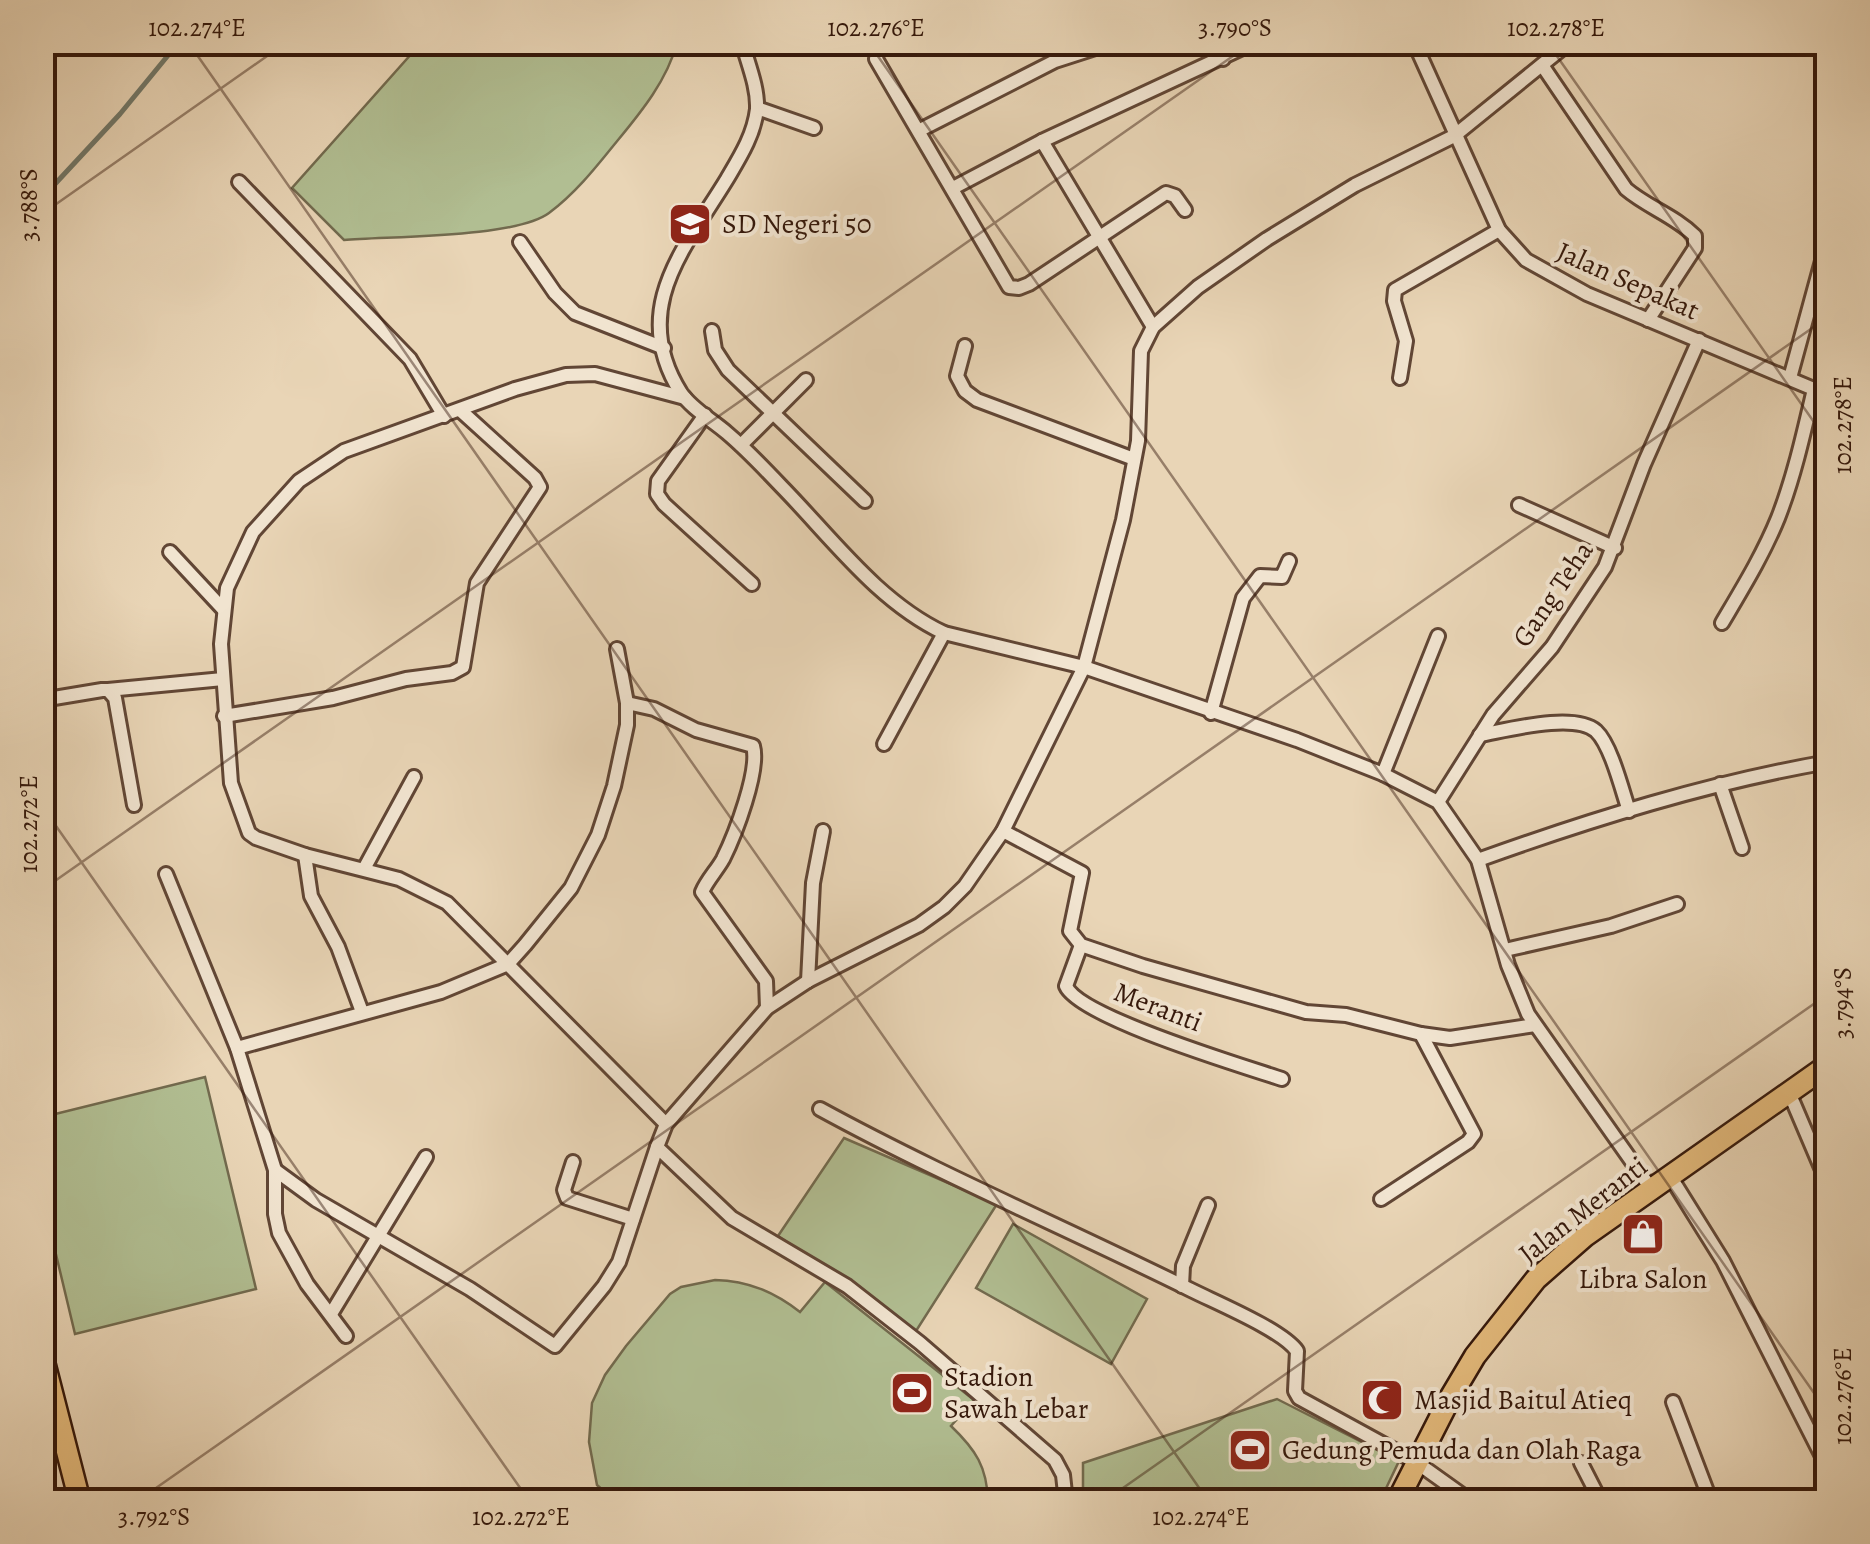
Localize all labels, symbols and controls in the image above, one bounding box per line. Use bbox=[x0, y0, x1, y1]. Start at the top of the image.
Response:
text: 102.274°E bbox=[148, 11, 246, 45]
text: 102.276°E bbox=[827, 11, 925, 45]
text: 3.790°S bbox=[1198, 11, 1272, 45]
text: 102.278°E bbox=[1507, 11, 1605, 45]
text: 3.788°S bbox=[12, 168, 46, 242]
school or university icon: SD Negeri 50 bbox=[667, 201, 713, 247]
place label: SD Negeri 50 bbox=[722, 205, 872, 243]
street label: Jalan Sepakat bbox=[1551, 233, 1705, 329]
text: 102.278°E bbox=[1826, 376, 1860, 474]
street label: Gang Teha bbox=[1504, 533, 1602, 655]
text: 102.272°E bbox=[12, 775, 46, 873]
text: 3.794°S bbox=[1826, 967, 1860, 1039]
street label: Meranti bbox=[1108, 973, 1208, 1041]
street label: Jalan Meranti bbox=[1511, 1148, 1655, 1272]
shop icon: Libra Salon bbox=[1620, 1211, 1666, 1257]
place label: Libra Salon bbox=[1579, 1260, 1707, 1298]
text: 102.276°E bbox=[1826, 1347, 1860, 1445]
place label: Stadion Sawah Lebar bbox=[944, 1358, 1089, 1428]
sports icon: Stadion Sawah Lebar bbox=[889, 1370, 935, 1416]
mosque icon: Masjid Baitul Atieq bbox=[1359, 1377, 1405, 1423]
place label: Masjid Baitul Atieq bbox=[1414, 1381, 1632, 1419]
sports icon: Gedung Pemuda dan Olah Raga bbox=[1227, 1427, 1273, 1473]
place label: Gedung Pemuda dan Olah Raga bbox=[1282, 1431, 1642, 1469]
text: 3.792°S bbox=[118, 1500, 190, 1534]
text: 102.272°E bbox=[472, 1500, 570, 1534]
text: 102.274°E bbox=[1152, 1500, 1250, 1534]

